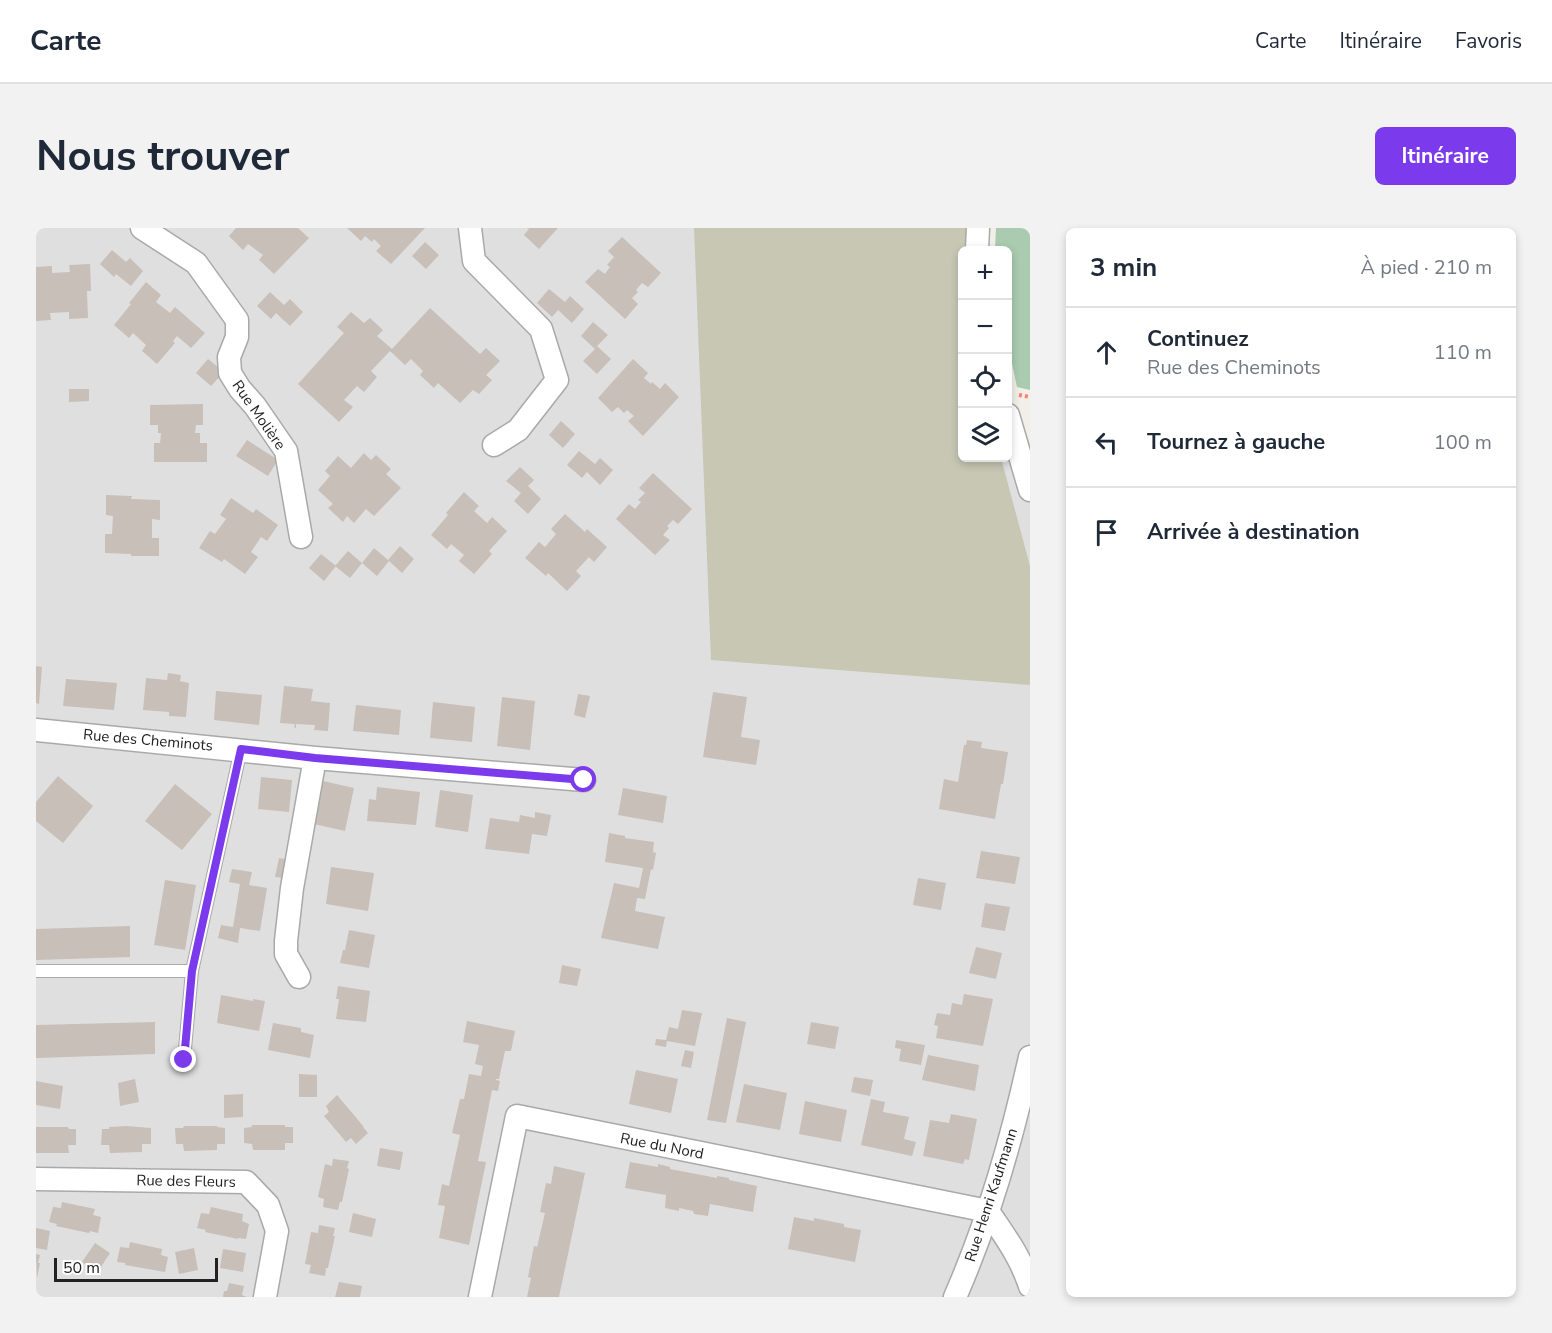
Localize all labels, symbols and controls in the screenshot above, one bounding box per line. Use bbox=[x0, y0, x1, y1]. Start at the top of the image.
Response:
text: Carte bbox=[30, 22, 101, 60]
text: Carte bbox=[1255, 27, 1306, 55]
text: Itinéraire bbox=[1339, 27, 1422, 55]
text: Favoris bbox=[1455, 27, 1522, 55]
button: Itinéraire bbox=[1375, 127, 1516, 185]
text: Nous trouver bbox=[36, 128, 289, 185]
map controls bbox=[958, 246, 1012, 462]
button: + bbox=[958, 246, 1012, 300]
text: 3 min bbox=[1090, 250, 1157, 285]
text: À pied · 210 m bbox=[1361, 254, 1492, 281]
button: − bbox=[958, 300, 1012, 354]
text: Continuez bbox=[1147, 324, 1249, 354]
icon: ahead bbox=[1090, 336, 1123, 369]
text: 110 m bbox=[1434, 339, 1492, 366]
button: locate bbox=[958, 354, 1012, 408]
text: Rue des Cheminots bbox=[1147, 354, 1321, 381]
street label: Rue Molière bbox=[228, 376, 290, 454]
button: layers bbox=[958, 408, 1012, 462]
icon: left bbox=[1090, 426, 1123, 459]
text: Tournez à gauche bbox=[1147, 427, 1325, 457]
text: 100 m bbox=[1434, 429, 1492, 456]
icon: arrive bbox=[1090, 516, 1123, 549]
text: Arrivée à destination bbox=[1147, 517, 1360, 547]
street label: Rue des Cheminots bbox=[82, 724, 214, 756]
route start bbox=[570, 766, 596, 792]
route end bbox=[170, 1046, 196, 1072]
street label: Rue Henri Kaufmann bbox=[960, 1126, 1022, 1264]
street label: Rue du Nord bbox=[618, 1128, 706, 1164]
street label: Rue des Fleurs bbox=[136, 1170, 236, 1192]
scale bar bbox=[54, 1255, 218, 1282]
text: 50 m bbox=[63, 1257, 100, 1279]

